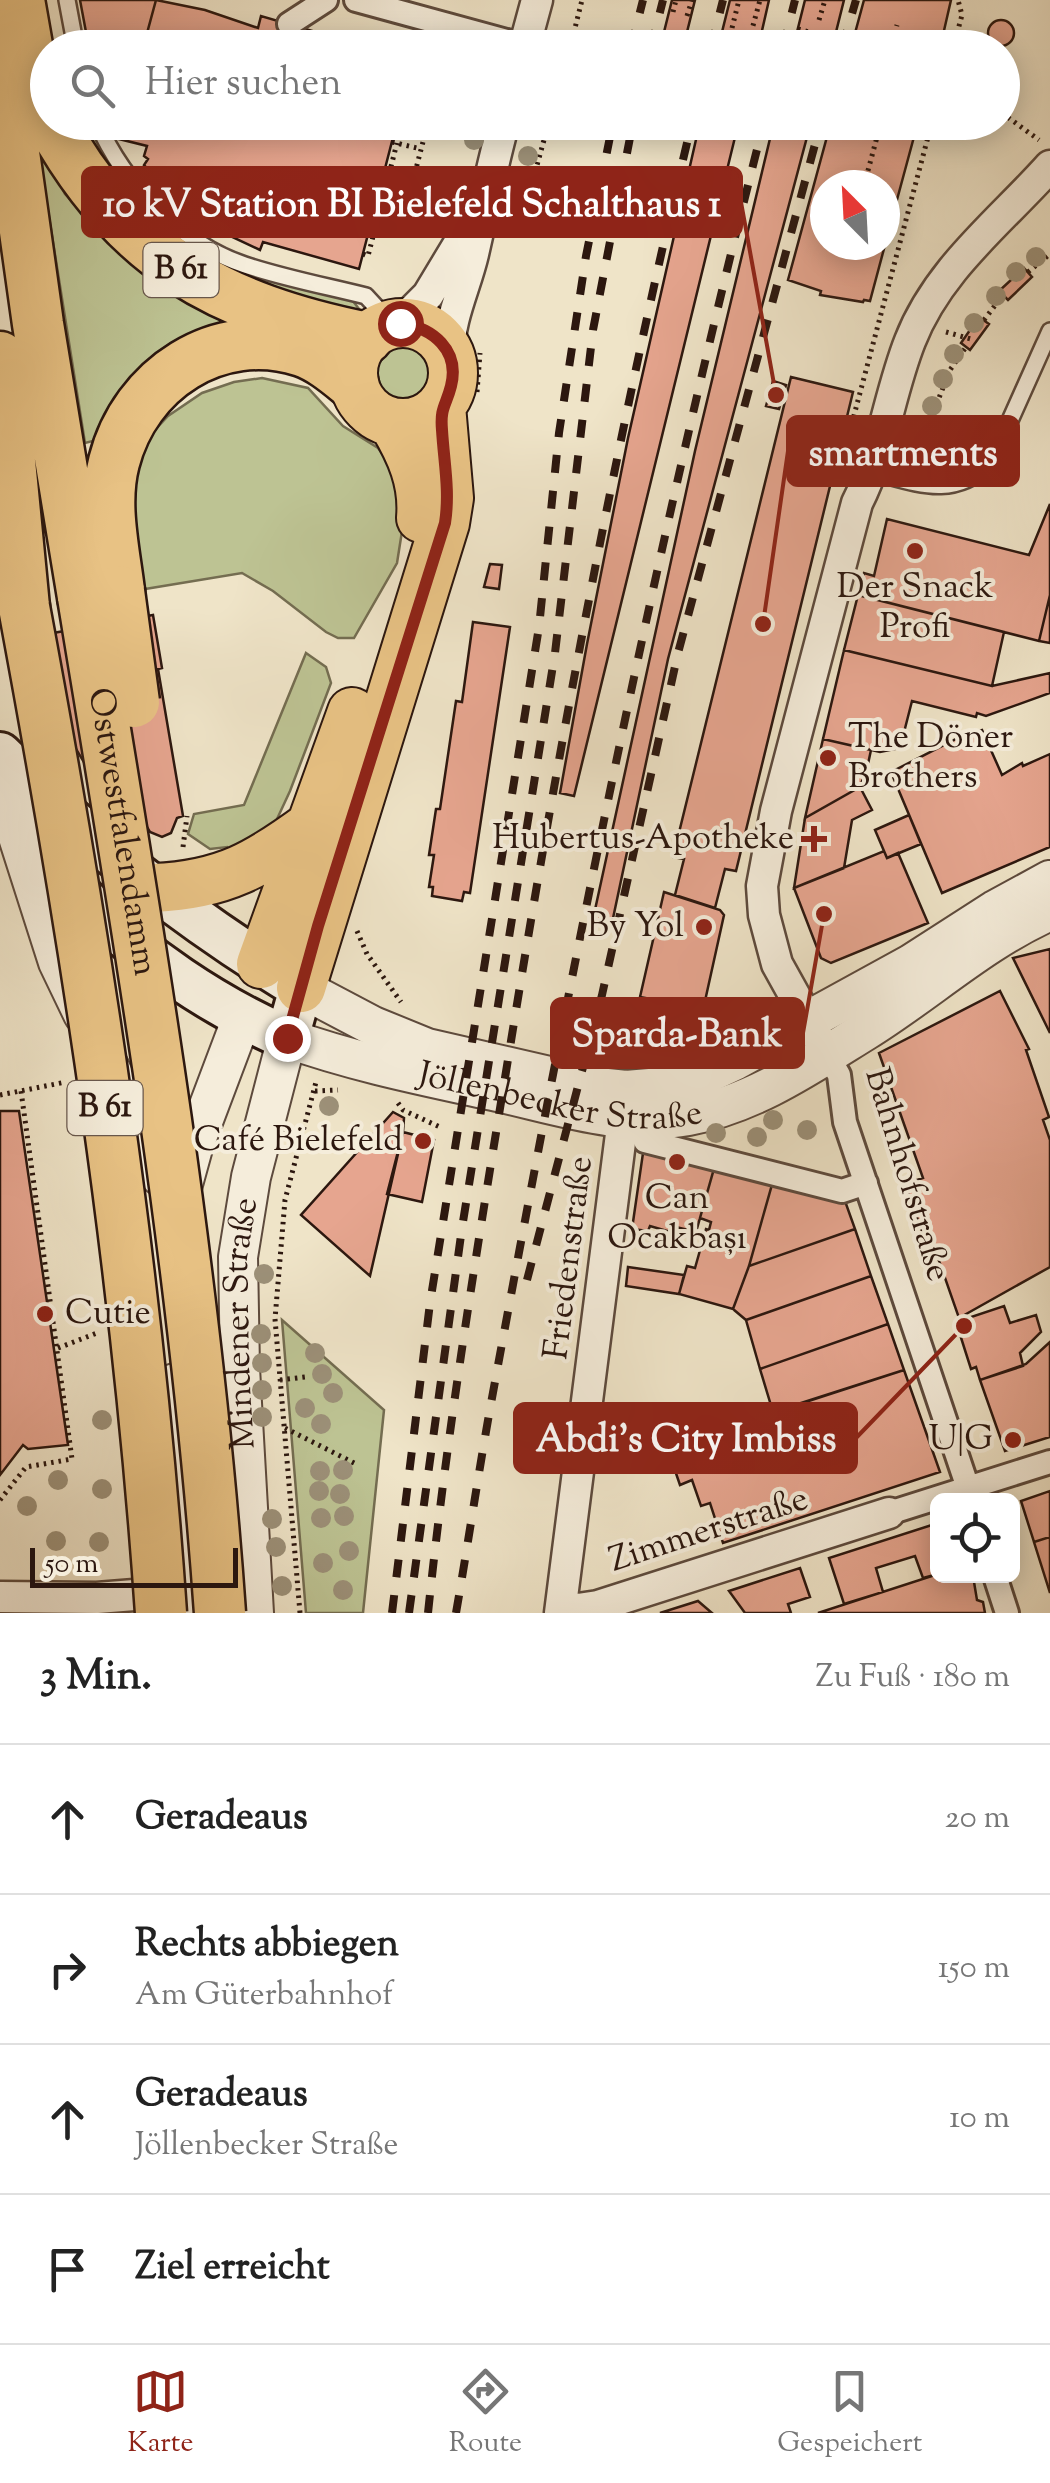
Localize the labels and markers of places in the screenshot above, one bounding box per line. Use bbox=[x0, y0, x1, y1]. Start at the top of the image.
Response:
callout: 10 kV Station BI Bielefeld Schalthaus 1 bbox=[83, 168, 741, 236]
callout: smartments bbox=[788, 417, 1018, 485]
marker: Der Snack Profi bbox=[904, 540, 926, 562]
place label: Der Snack Profi bbox=[837, 563, 993, 654]
place label: The Döner Brothers bbox=[848, 713, 1013, 804]
marker: The Döner Brothers bbox=[817, 747, 839, 769]
place label: Hubertus-Apotheke bbox=[492, 814, 794, 865]
marker: Hubertus-Apotheke bbox=[803, 828, 825, 850]
place label: By Yol bbox=[587, 902, 684, 953]
marker: By Yol bbox=[693, 916, 715, 938]
callout: Sparda-Bank bbox=[552, 999, 803, 1067]
place label: Café Bielefeld bbox=[194, 1116, 403, 1167]
marker: Café Bielefeld bbox=[412, 1130, 434, 1152]
marker: Can Ocakbaşı bbox=[666, 1151, 688, 1173]
place label: Can Ocakbaşı bbox=[607, 1174, 747, 1265]
place label: Cutie bbox=[65, 1289, 151, 1340]
marker: Cutie bbox=[34, 1303, 56, 1325]
callout: Abdi's City Imbiss bbox=[515, 1404, 856, 1472]
place label: U|G bbox=[929, 1415, 993, 1466]
marker: U|G bbox=[1002, 1429, 1024, 1451]

